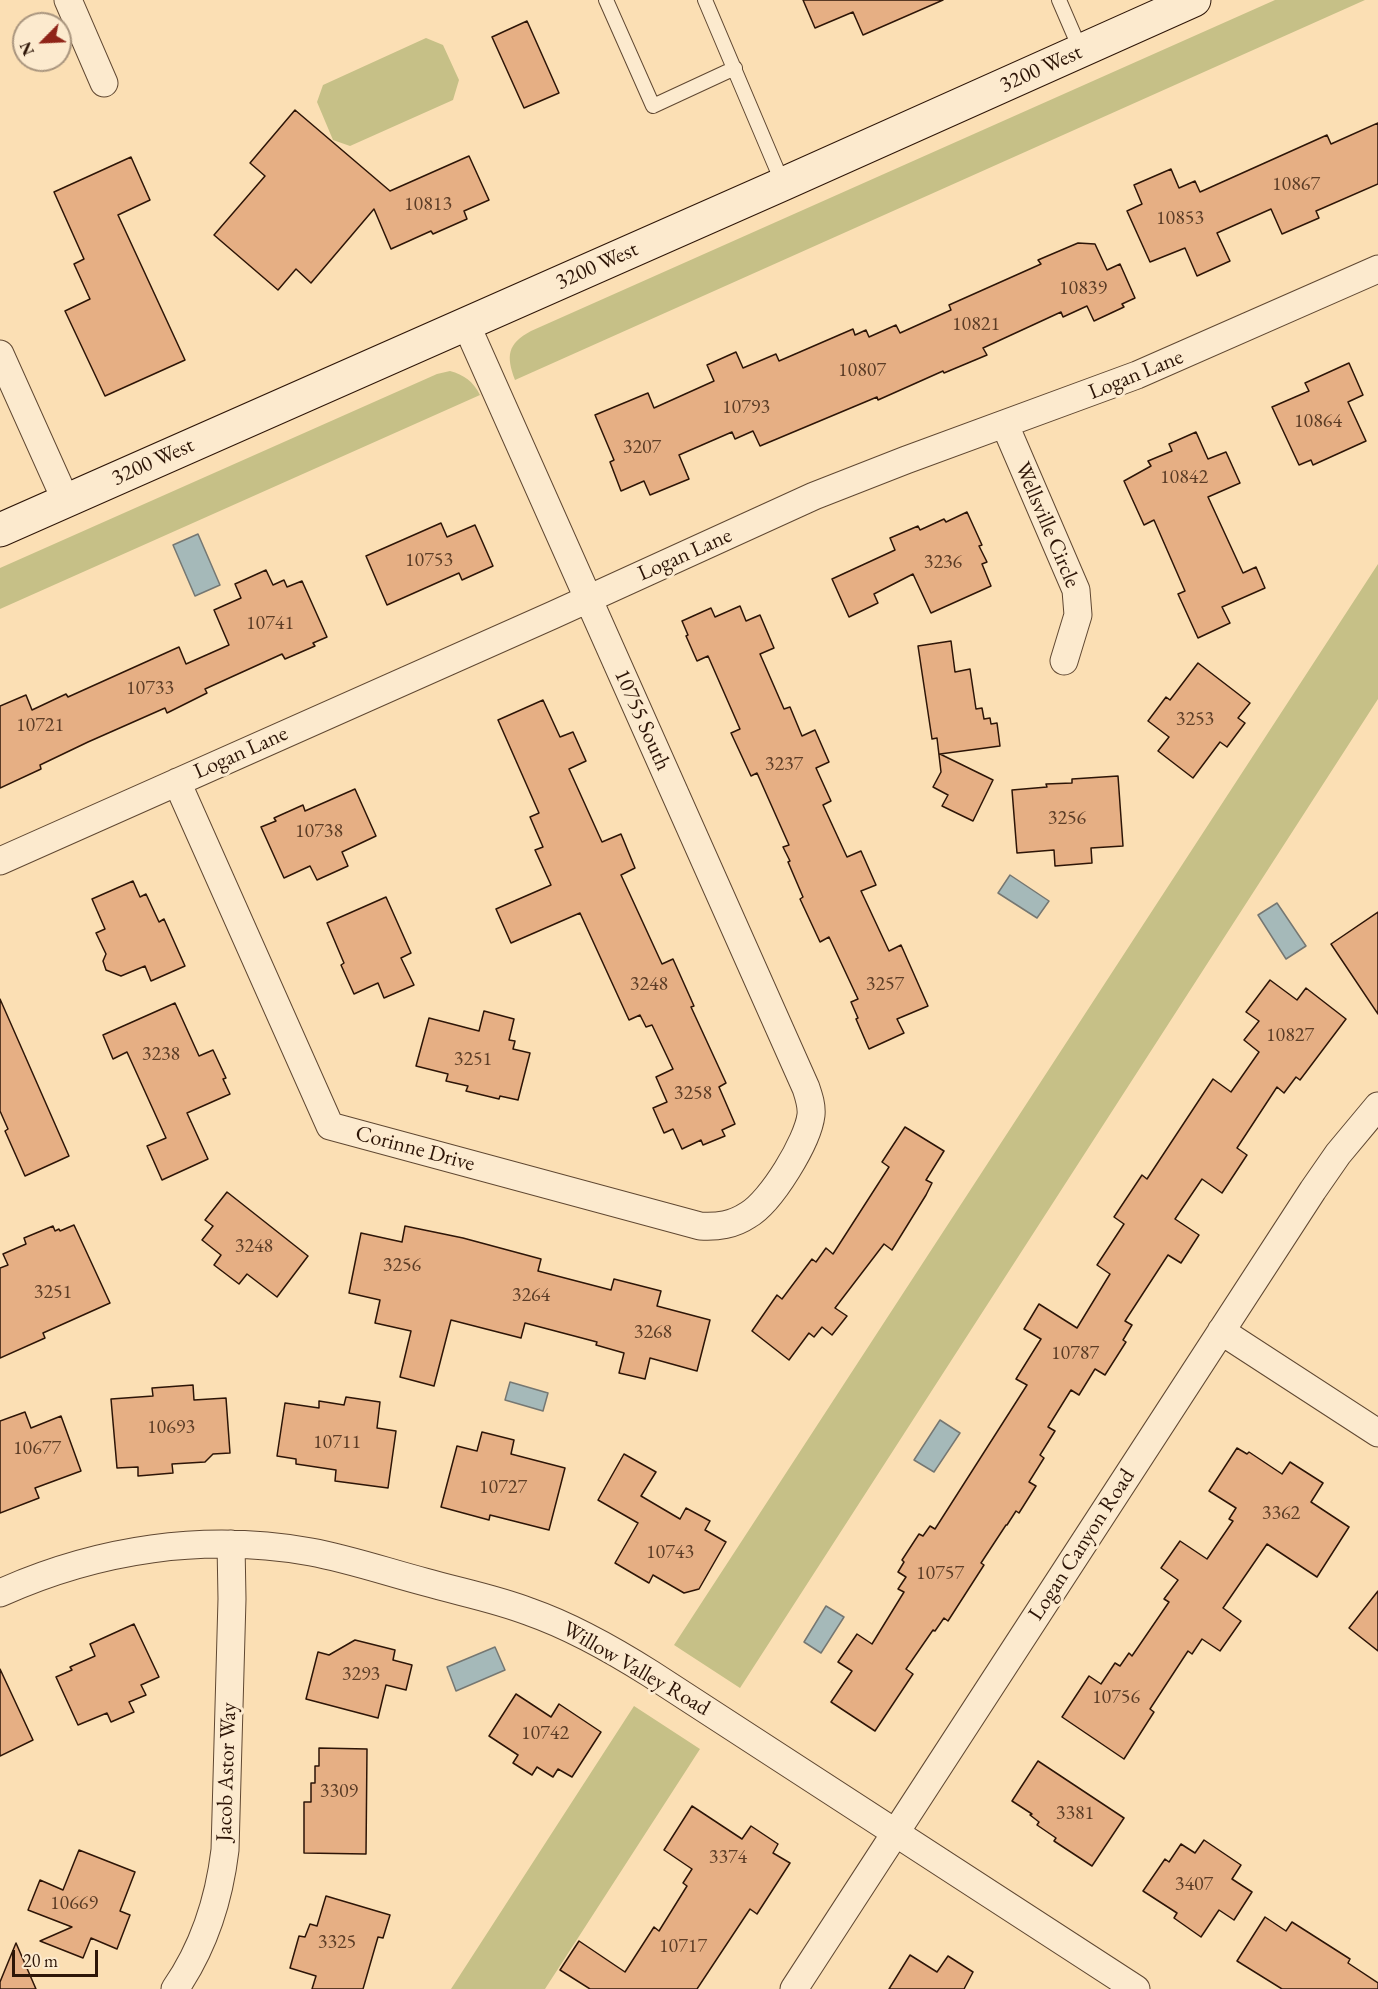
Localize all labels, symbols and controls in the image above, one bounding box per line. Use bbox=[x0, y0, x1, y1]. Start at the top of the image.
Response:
north arrow bbox=[12, 12, 72, 72]
text: N bbox=[15, 39, 39, 59]
street label: 3200 West bbox=[996, 39, 1086, 99]
house number: 10867 bbox=[1272, 173, 1320, 197]
house number: 10813 bbox=[404, 193, 452, 217]
house number: 10853 bbox=[1156, 207, 1204, 231]
street label: 3200 West bbox=[552, 236, 642, 296]
house number: 10839 bbox=[1059, 277, 1107, 301]
house number: 10821 bbox=[952, 313, 1000, 337]
street label: Logan Lane bbox=[1085, 344, 1187, 406]
house number: 10807 bbox=[838, 359, 886, 383]
house number: 10793 bbox=[722, 396, 770, 420]
house number: 10864 bbox=[1294, 410, 1342, 434]
street label: 3200 West bbox=[108, 432, 198, 492]
house number: 3207 bbox=[623, 436, 661, 460]
street label: Wellsville Circle bbox=[1009, 458, 1085, 592]
house number: 10842 bbox=[1160, 466, 1208, 490]
street label: Logan Lane bbox=[634, 523, 736, 587]
house number: 10753 bbox=[405, 549, 453, 573]
house number: 3236 bbox=[924, 551, 962, 575]
house number: 10741 bbox=[246, 612, 294, 636]
street label: 10755 South bbox=[608, 665, 676, 775]
house number: 10733 bbox=[126, 677, 174, 701]
house number: 3253 bbox=[1176, 708, 1214, 732]
house number: 10721 bbox=[16, 714, 64, 738]
street label: Logan Lane bbox=[190, 721, 292, 785]
house number: 3237 bbox=[765, 753, 803, 777]
house number: 3256 bbox=[1048, 807, 1086, 831]
house number: 10738 bbox=[295, 820, 343, 844]
house number: 3248 bbox=[630, 973, 668, 997]
house number: 3257 bbox=[866, 973, 904, 997]
house number: 10827 bbox=[1266, 1024, 1314, 1048]
house number: 3238 bbox=[142, 1043, 180, 1067]
house number: 3251 bbox=[454, 1048, 492, 1072]
house number: 3258 bbox=[674, 1082, 712, 1106]
street label: Corinne Drive bbox=[352, 1120, 478, 1178]
house number: 3248 bbox=[235, 1235, 273, 1259]
house number: 3256 bbox=[383, 1254, 421, 1278]
house number: 3251 bbox=[34, 1281, 72, 1305]
house number: 3264 bbox=[512, 1284, 550, 1308]
house number: 3268 bbox=[634, 1321, 672, 1345]
house number: 10787 bbox=[1051, 1342, 1099, 1366]
house number: 10693 bbox=[147, 1416, 195, 1440]
house number: 10711 bbox=[313, 1431, 361, 1455]
house number: 10677 bbox=[13, 1437, 61, 1461]
street label: Logan Canyon Road bbox=[1023, 1464, 1141, 1626]
house number: 10727 bbox=[479, 1476, 527, 1500]
house number: 3362 bbox=[1262, 1502, 1300, 1526]
house number: 10743 bbox=[646, 1541, 694, 1565]
house number: 10757 bbox=[916, 1562, 964, 1586]
street label: Willow Valley Road bbox=[557, 1616, 715, 1722]
house number: 3293 bbox=[342, 1663, 380, 1687]
house number: 10756 bbox=[1092, 1686, 1140, 1710]
street label: Jacob Astor Way bbox=[211, 1702, 243, 1842]
house number: 10742 bbox=[521, 1722, 569, 1746]
house number: 3309 bbox=[320, 1780, 358, 1804]
house number: 3381 bbox=[1056, 1802, 1094, 1826]
house number: 3374 bbox=[709, 1846, 747, 1870]
house number: 3407 bbox=[1175, 1873, 1213, 1897]
house number: 10669 bbox=[50, 1892, 98, 1916]
house number: 3325 bbox=[318, 1931, 356, 1955]
house number: 10717 bbox=[659, 1935, 707, 1959]
scale bar bbox=[15, 1938, 100, 1976]
text: 20 m bbox=[23, 1949, 58, 1972]

